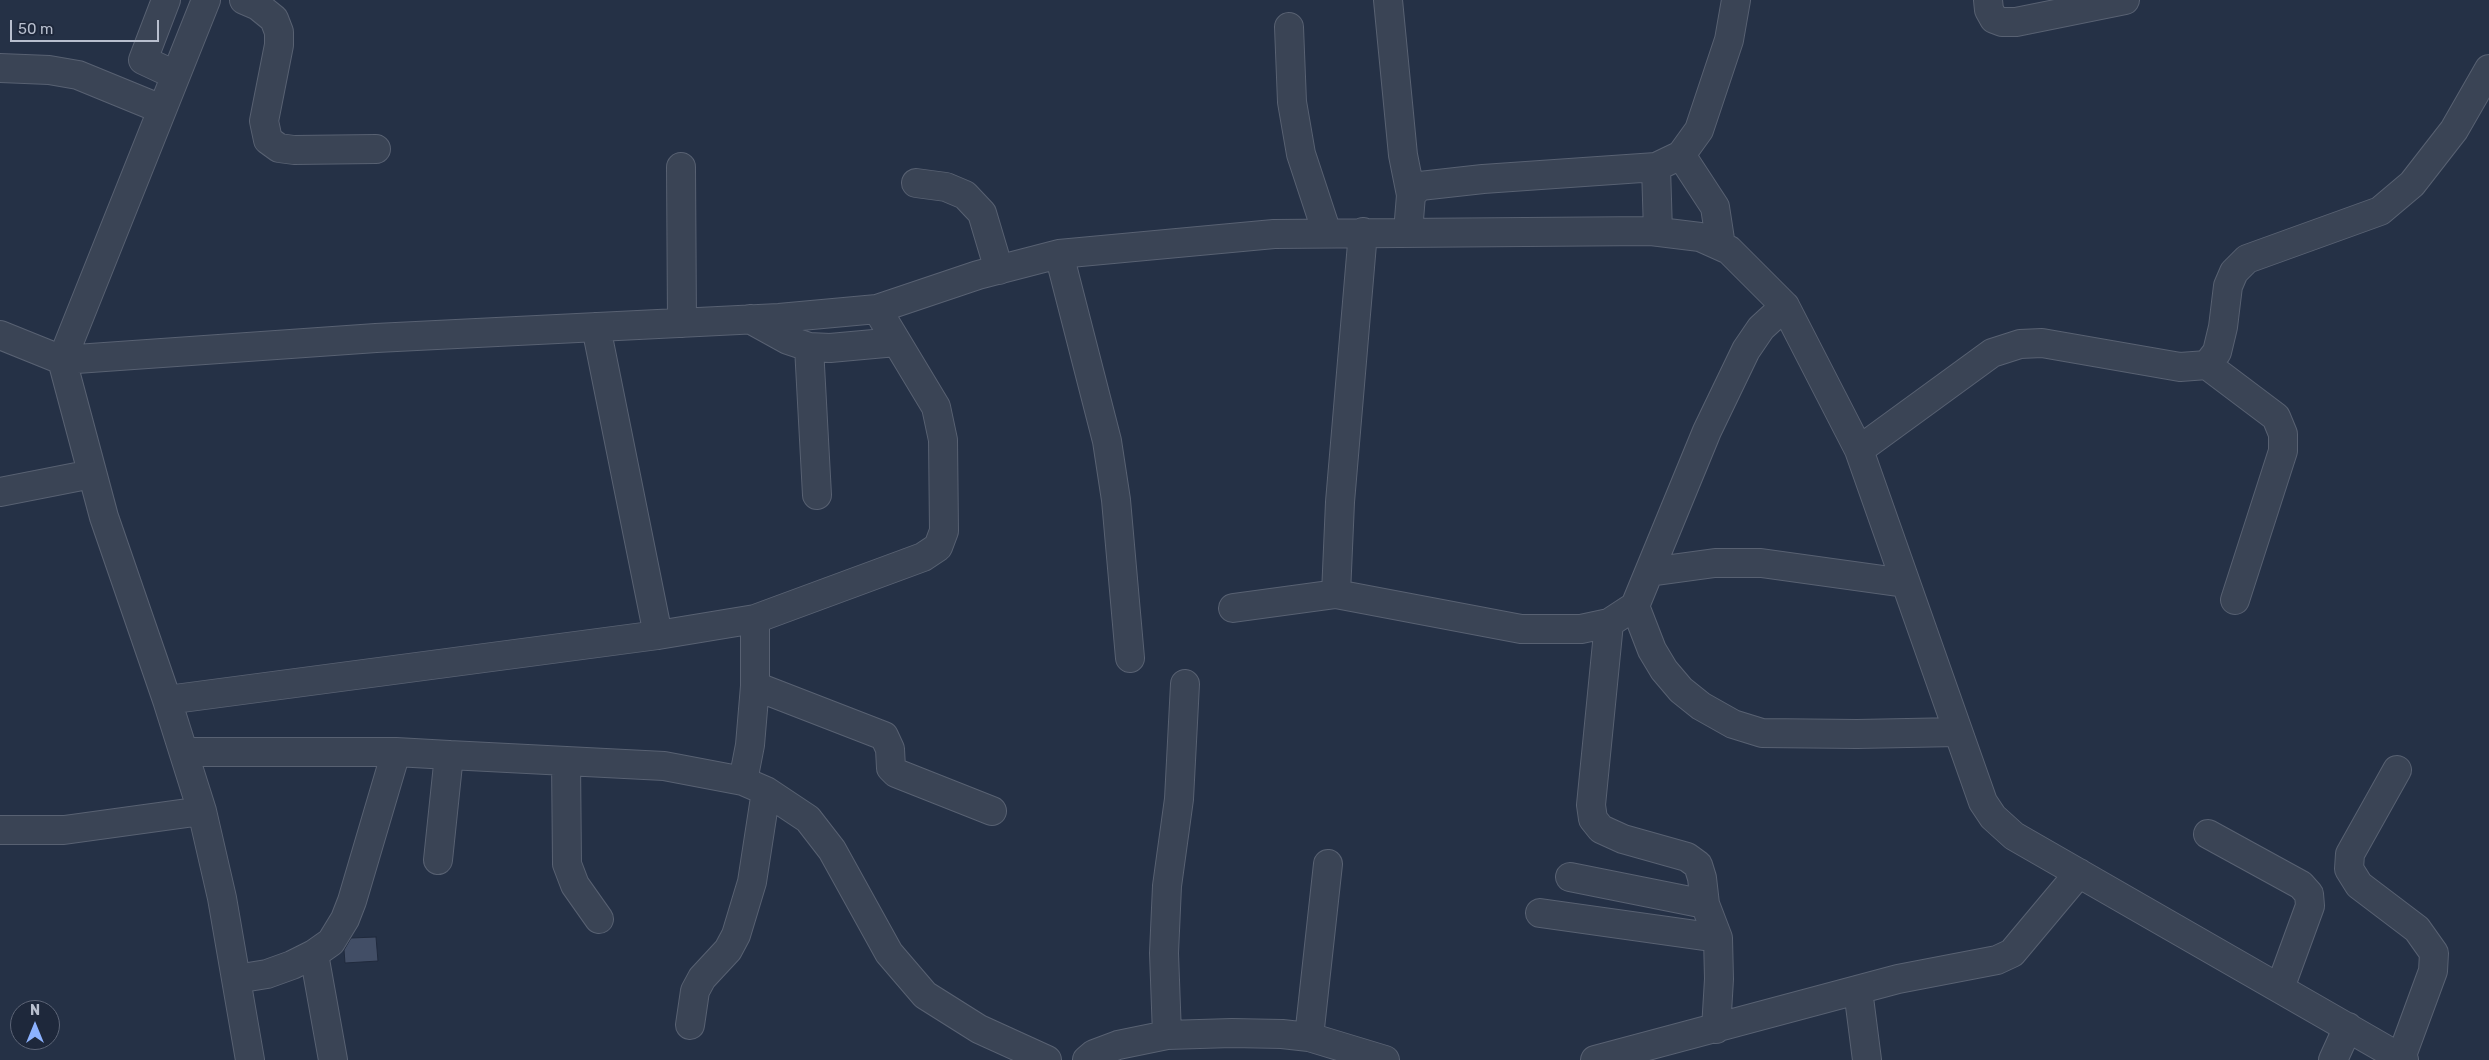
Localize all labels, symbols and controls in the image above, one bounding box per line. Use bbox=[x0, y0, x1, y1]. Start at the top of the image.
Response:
scale bar bbox=[12, 10, 161, 42]
text: 50 m bbox=[18, 20, 53, 38]
north arrow bbox=[10, 1000, 60, 1050]
text: N bbox=[30, 1002, 40, 1019]

